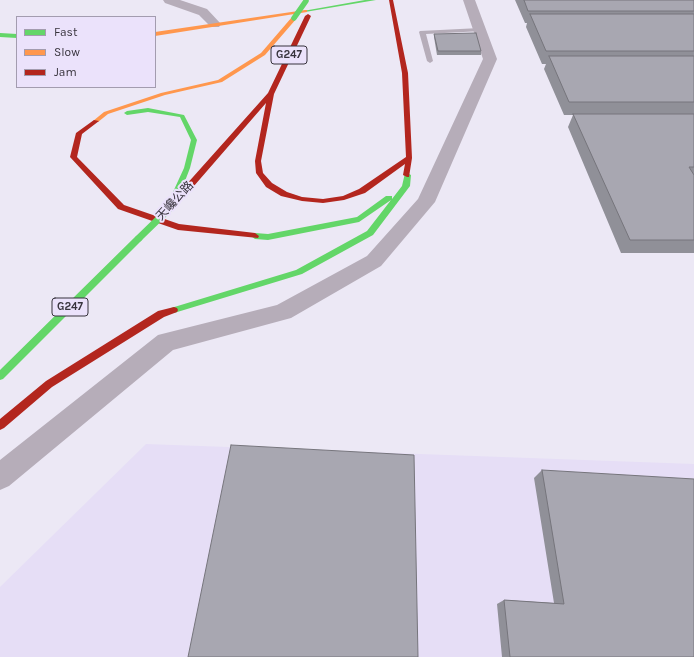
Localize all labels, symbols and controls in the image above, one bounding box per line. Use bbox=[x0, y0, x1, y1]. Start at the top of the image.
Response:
legend bbox=[16, 16, 156, 88]
text: Fast bbox=[54, 25, 77, 39]
text: Slow bbox=[54, 45, 80, 59]
road number: G247 bbox=[271, 46, 307, 64]
text: Jam bbox=[54, 65, 77, 79]
street label: 天巉公路 bbox=[153, 179, 197, 223]
road number: G247 bbox=[52, 298, 88, 316]

